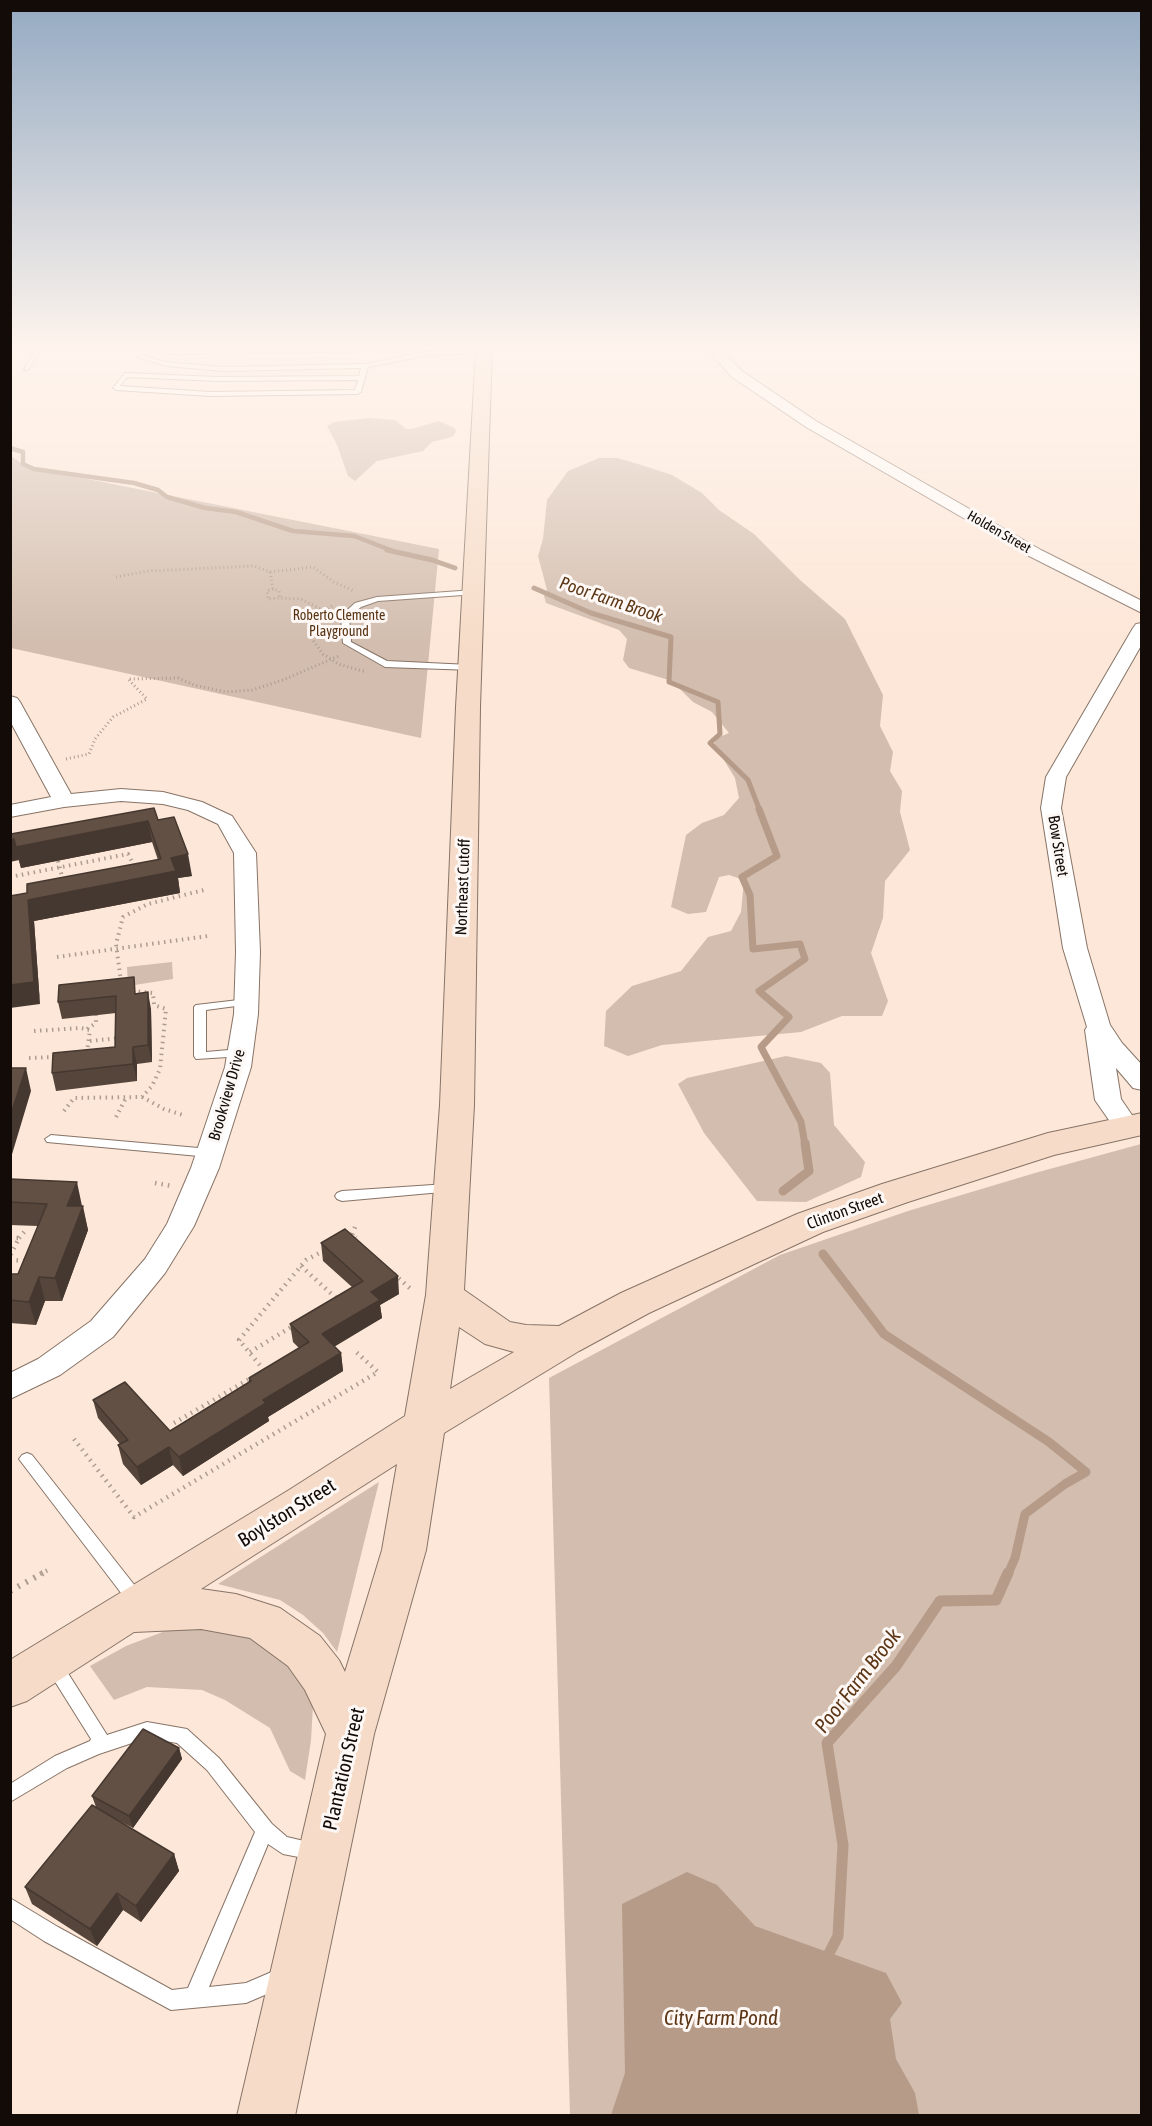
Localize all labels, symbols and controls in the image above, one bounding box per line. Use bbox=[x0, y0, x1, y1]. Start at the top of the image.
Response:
street label: Holden Street bbox=[964, 507, 1034, 557]
water label: Poor Farm Brook bbox=[557, 572, 665, 628]
park label: Roberto Clemente Playground bbox=[293, 608, 385, 640]
street label: Bow Street bbox=[1044, 814, 1072, 878]
street label: Northeast Cutoff bbox=[452, 838, 474, 936]
street label: Brookview Drive bbox=[205, 1047, 249, 1143]
street label: Clinton Street bbox=[804, 1188, 886, 1234]
street label: Boylston Street bbox=[234, 1474, 340, 1552]
water label: Poor Farm Brook bbox=[809, 1624, 907, 1738]
street label: Plantation Street bbox=[318, 1705, 370, 1833]
water label: City Farm Pond bbox=[664, 2005, 778, 2031]

